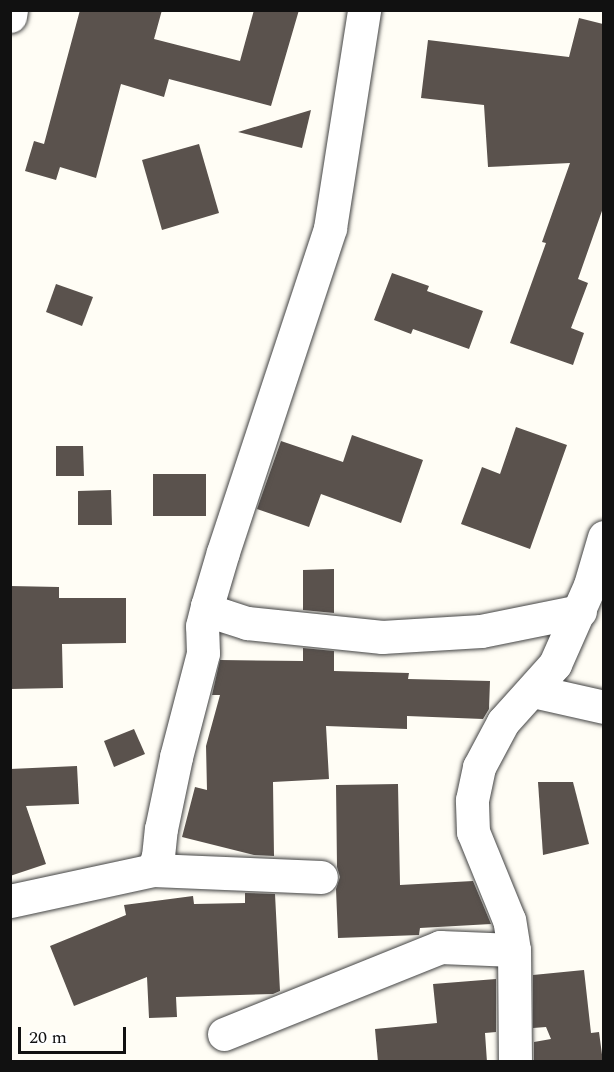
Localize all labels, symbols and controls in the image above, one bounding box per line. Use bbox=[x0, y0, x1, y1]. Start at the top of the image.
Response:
scale bar bbox=[21, 1015, 129, 1053]
text: 20 m bbox=[29, 1024, 67, 1051]

